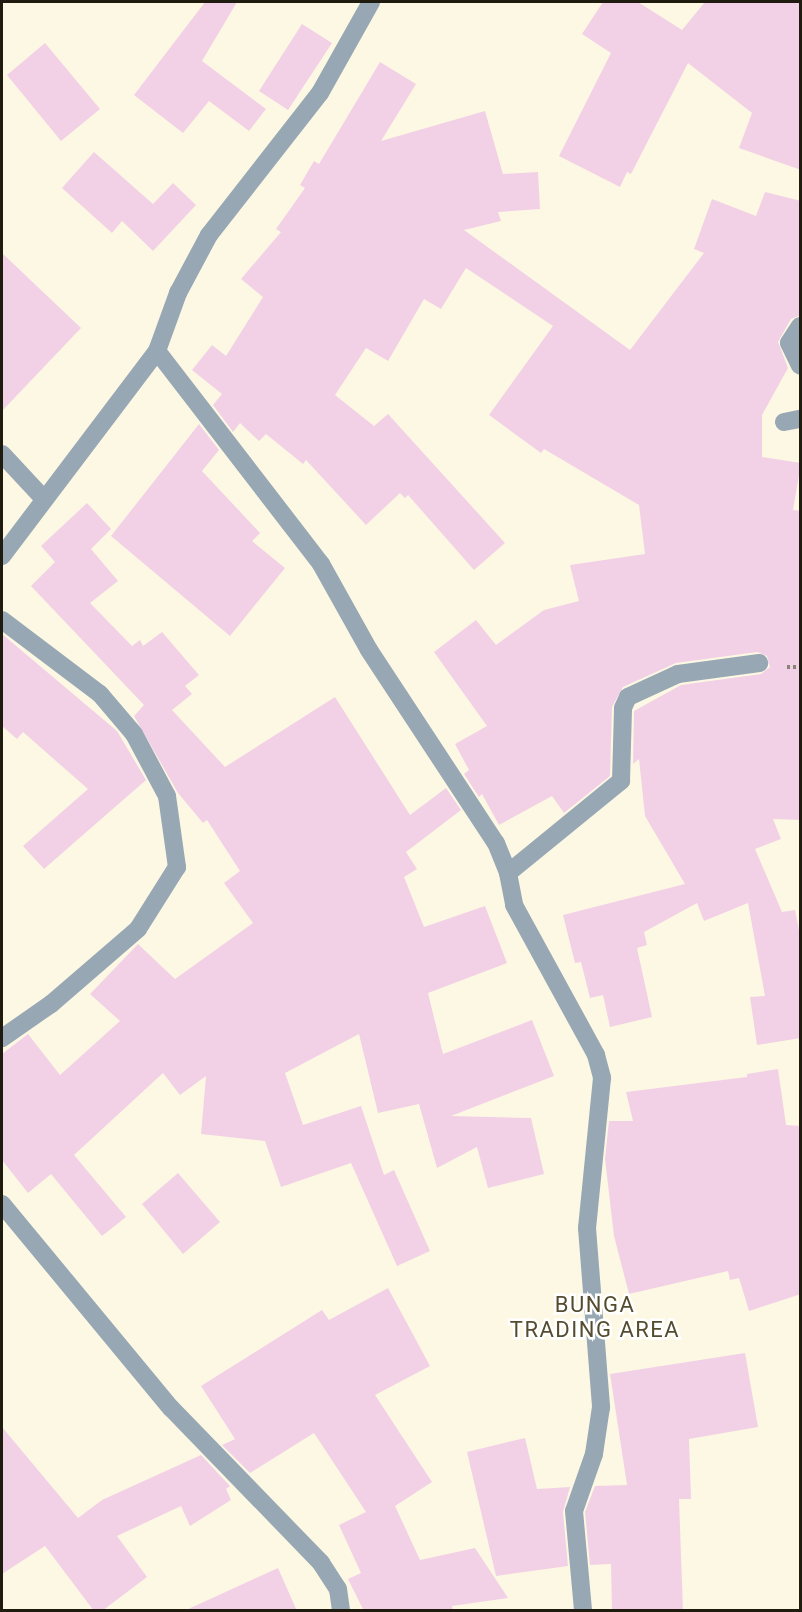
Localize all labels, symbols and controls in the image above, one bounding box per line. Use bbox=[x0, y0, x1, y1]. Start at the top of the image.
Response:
district label: BUNGA TRADING AREA bbox=[510, 1291, 680, 1342]

